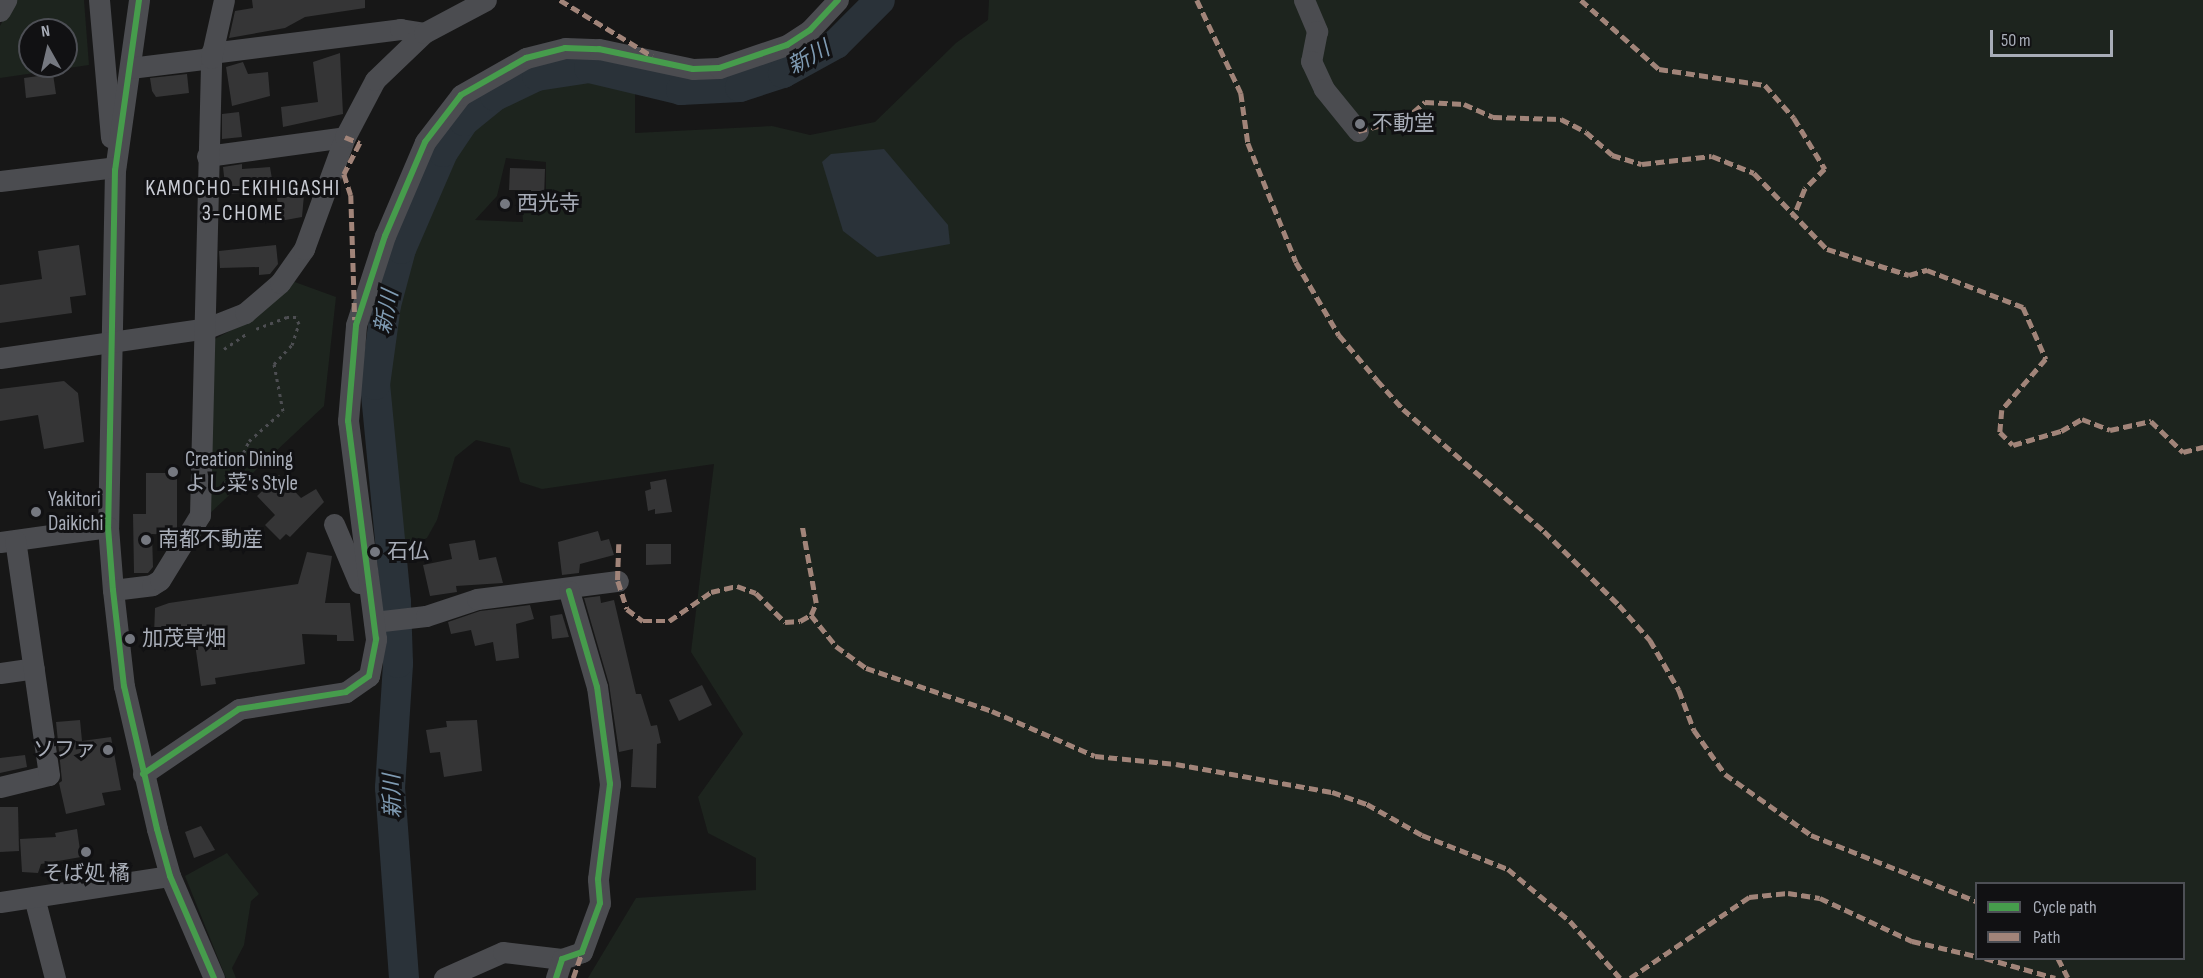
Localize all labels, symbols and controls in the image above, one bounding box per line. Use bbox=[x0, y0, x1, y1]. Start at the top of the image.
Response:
north arrow bbox=[18, 18, 78, 78]
scale bar bbox=[1993, 18, 2116, 56]
text: N bbox=[40, 22, 51, 42]
text: 50 m bbox=[2001, 30, 2031, 51]
water label: 新川 bbox=[783, 36, 835, 80]
place label: 不動堂 bbox=[1372, 111, 1435, 137]
marker: 不動堂 bbox=[1353, 117, 1367, 131]
district label: KAMOCHO-EKIHIGASHI 3-CHOME bbox=[145, 175, 341, 226]
place label: 西光寺 bbox=[517, 191, 580, 217]
marker: 西光寺 bbox=[498, 197, 512, 211]
water label: 新川 bbox=[370, 288, 404, 336]
place label: Creation Dining よし菜's Style bbox=[185, 447, 298, 497]
marker: Creation Dining よし菜's Style bbox=[166, 465, 180, 479]
place label: Yakitori Daikichi bbox=[48, 487, 103, 537]
marker: Yakitori Daikichi bbox=[29, 505, 43, 519]
place label: 南都不動産 bbox=[158, 527, 263, 553]
marker: 南都不動産 bbox=[139, 533, 153, 547]
place label: 石仏 bbox=[387, 539, 429, 565]
marker: 石仏 bbox=[368, 545, 382, 559]
place label: 加茂草畑 bbox=[142, 626, 226, 652]
marker: 加茂草畑 bbox=[123, 632, 137, 646]
place label: ソファ bbox=[33, 737, 96, 763]
marker: ソファ bbox=[101, 743, 115, 757]
water label: 新川 bbox=[379, 774, 407, 818]
marker: そば処 橘 bbox=[79, 845, 93, 859]
place label: そば処 橘 bbox=[42, 861, 130, 887]
legend bbox=[1975, 882, 2185, 960]
text: Cycle path bbox=[2033, 897, 2097, 918]
text: Path bbox=[2033, 927, 2061, 948]

